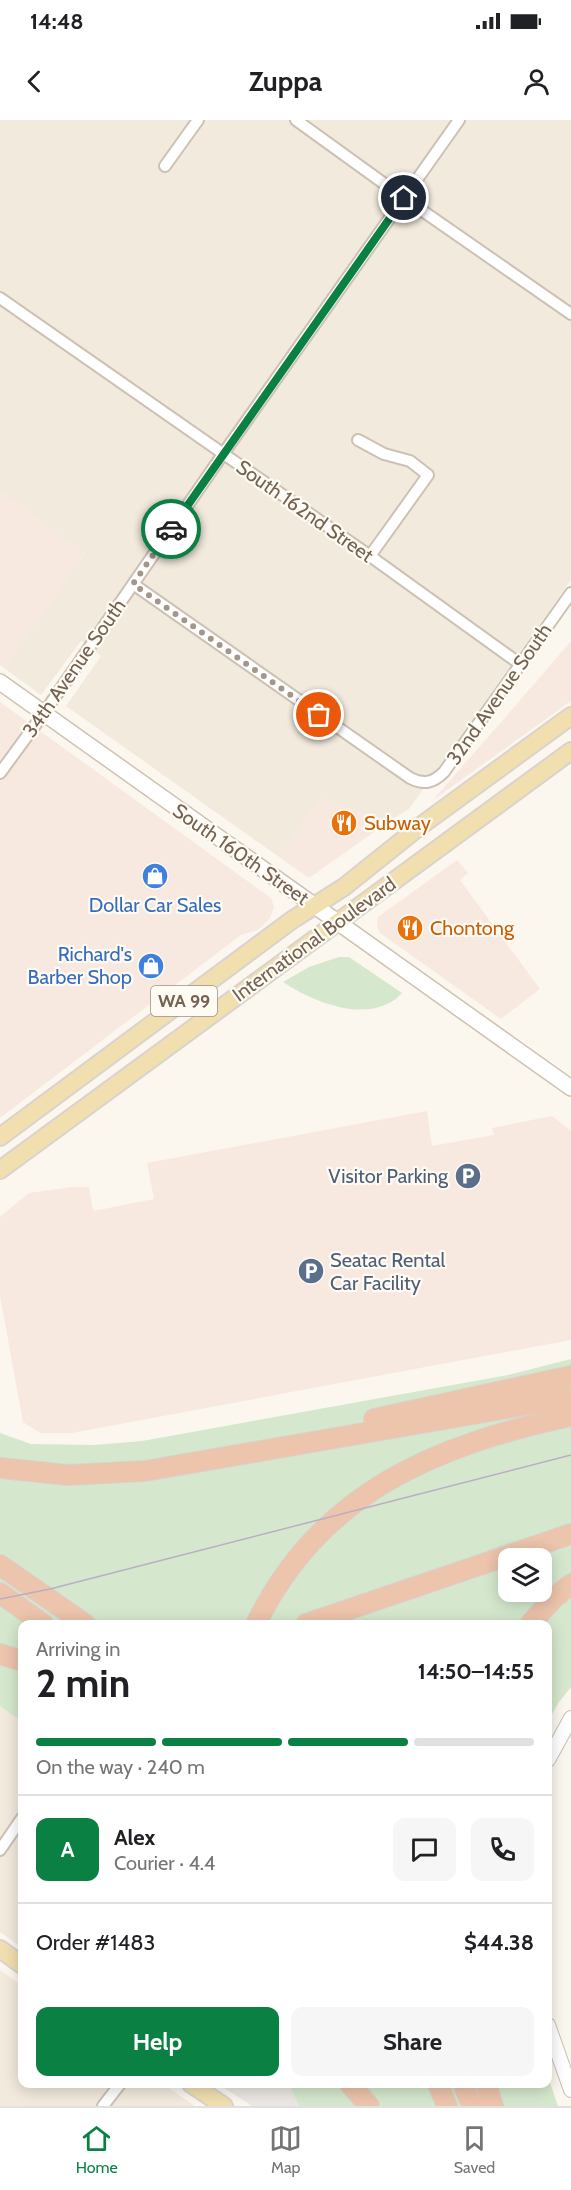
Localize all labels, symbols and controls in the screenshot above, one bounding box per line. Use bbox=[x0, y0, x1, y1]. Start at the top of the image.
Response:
text: 14:48 bbox=[30, 8, 84, 35]
icon: back bbox=[18, 65, 51, 98]
text: Zuppa bbox=[249, 65, 322, 98]
icon: person bbox=[520, 65, 553, 98]
pin bbox=[378, 172, 429, 223]
icon: home bbox=[387, 181, 420, 214]
street label: South 162nd Street bbox=[232, 455, 378, 567]
courier bbox=[141, 499, 201, 559]
icon: car bbox=[155, 513, 188, 546]
street label: 34th Avenue South bbox=[17, 594, 131, 742]
street label: 32nd Avenue South bbox=[441, 619, 557, 769]
pin bbox=[293, 689, 344, 740]
icon: bag bbox=[302, 698, 335, 731]
street label: South 160th Street bbox=[168, 798, 314, 910]
restaurant icon: Subway bbox=[329, 808, 359, 838]
place label: Subway bbox=[364, 811, 431, 835]
shop icon: Dollar Car Sales bbox=[140, 861, 170, 891]
street label: International Boulevard bbox=[227, 872, 401, 1006]
place label: Dollar Car Sales bbox=[89, 893, 221, 917]
restaurant icon: Chontong bbox=[395, 913, 425, 943]
place label: Chontong bbox=[430, 916, 515, 940]
place label: Richard's Barber Shop bbox=[27, 942, 132, 989]
shop icon: Richard's Barber Shop bbox=[136, 951, 166, 981]
road number: WA 99 bbox=[151, 986, 217, 1016]
parking icon: Visitor Parking bbox=[453, 1161, 483, 1191]
place label: Visitor Parking bbox=[328, 1164, 449, 1188]
place label: Seatac Rental Car Facility bbox=[330, 1248, 446, 1295]
parking icon: Seatac Rental Car Facility bbox=[296, 1256, 326, 1286]
map controls bbox=[498, 1548, 552, 1602]
button: layers bbox=[498, 1548, 552, 1602]
text: Arriving in bbox=[36, 1637, 120, 1661]
text: 14:50–14:55 bbox=[418, 1658, 534, 1685]
text: 2 min bbox=[36, 1659, 130, 1707]
text: On the way · 240 m bbox=[36, 1755, 205, 1779]
button: chat bbox=[393, 1818, 456, 1881]
button: phone bbox=[471, 1818, 534, 1881]
text: Alex bbox=[114, 1824, 155, 1851]
text: A bbox=[61, 1836, 74, 1863]
text: Courier · 4.4 bbox=[114, 1851, 215, 1875]
text: Order #1483 bbox=[36, 1929, 155, 1956]
text: $44.38 bbox=[464, 1929, 534, 1956]
button: Help bbox=[36, 2007, 279, 2076]
button: Share bbox=[291, 2007, 534, 2076]
tab: Home bbox=[76, 2122, 118, 2177]
tab: Map bbox=[269, 2122, 302, 2177]
tab: Saved bbox=[454, 2122, 495, 2177]

